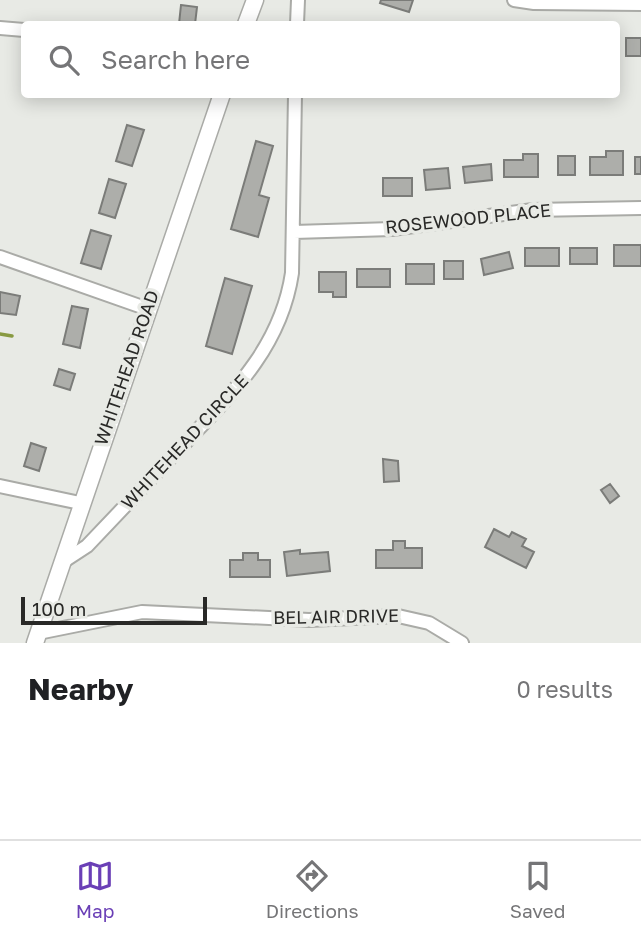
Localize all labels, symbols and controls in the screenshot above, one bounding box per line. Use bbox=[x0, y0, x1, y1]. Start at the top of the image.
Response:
search box bbox=[21, 21, 620, 98]
icon: search bbox=[45, 41, 83, 79]
text: Search here bbox=[101, 44, 250, 75]
street label: ROSEWOOD PLACE bbox=[384, 198, 552, 238]
street label: WHITEHEAD ROAD bbox=[89, 287, 163, 448]
street label: WHITEHEAD CIRCLE bbox=[116, 369, 252, 513]
scale bar bbox=[21, 594, 206, 626]
text: 100 m bbox=[32, 597, 86, 620]
street label: BEL AIR DRIVE bbox=[273, 604, 399, 628]
text: Nearby bbox=[28, 671, 133, 707]
text: 0 results bbox=[517, 675, 613, 703]
tab: Map bbox=[76, 857, 114, 922]
tab: Directions bbox=[266, 857, 359, 922]
tab: Saved bbox=[510, 857, 565, 922]

